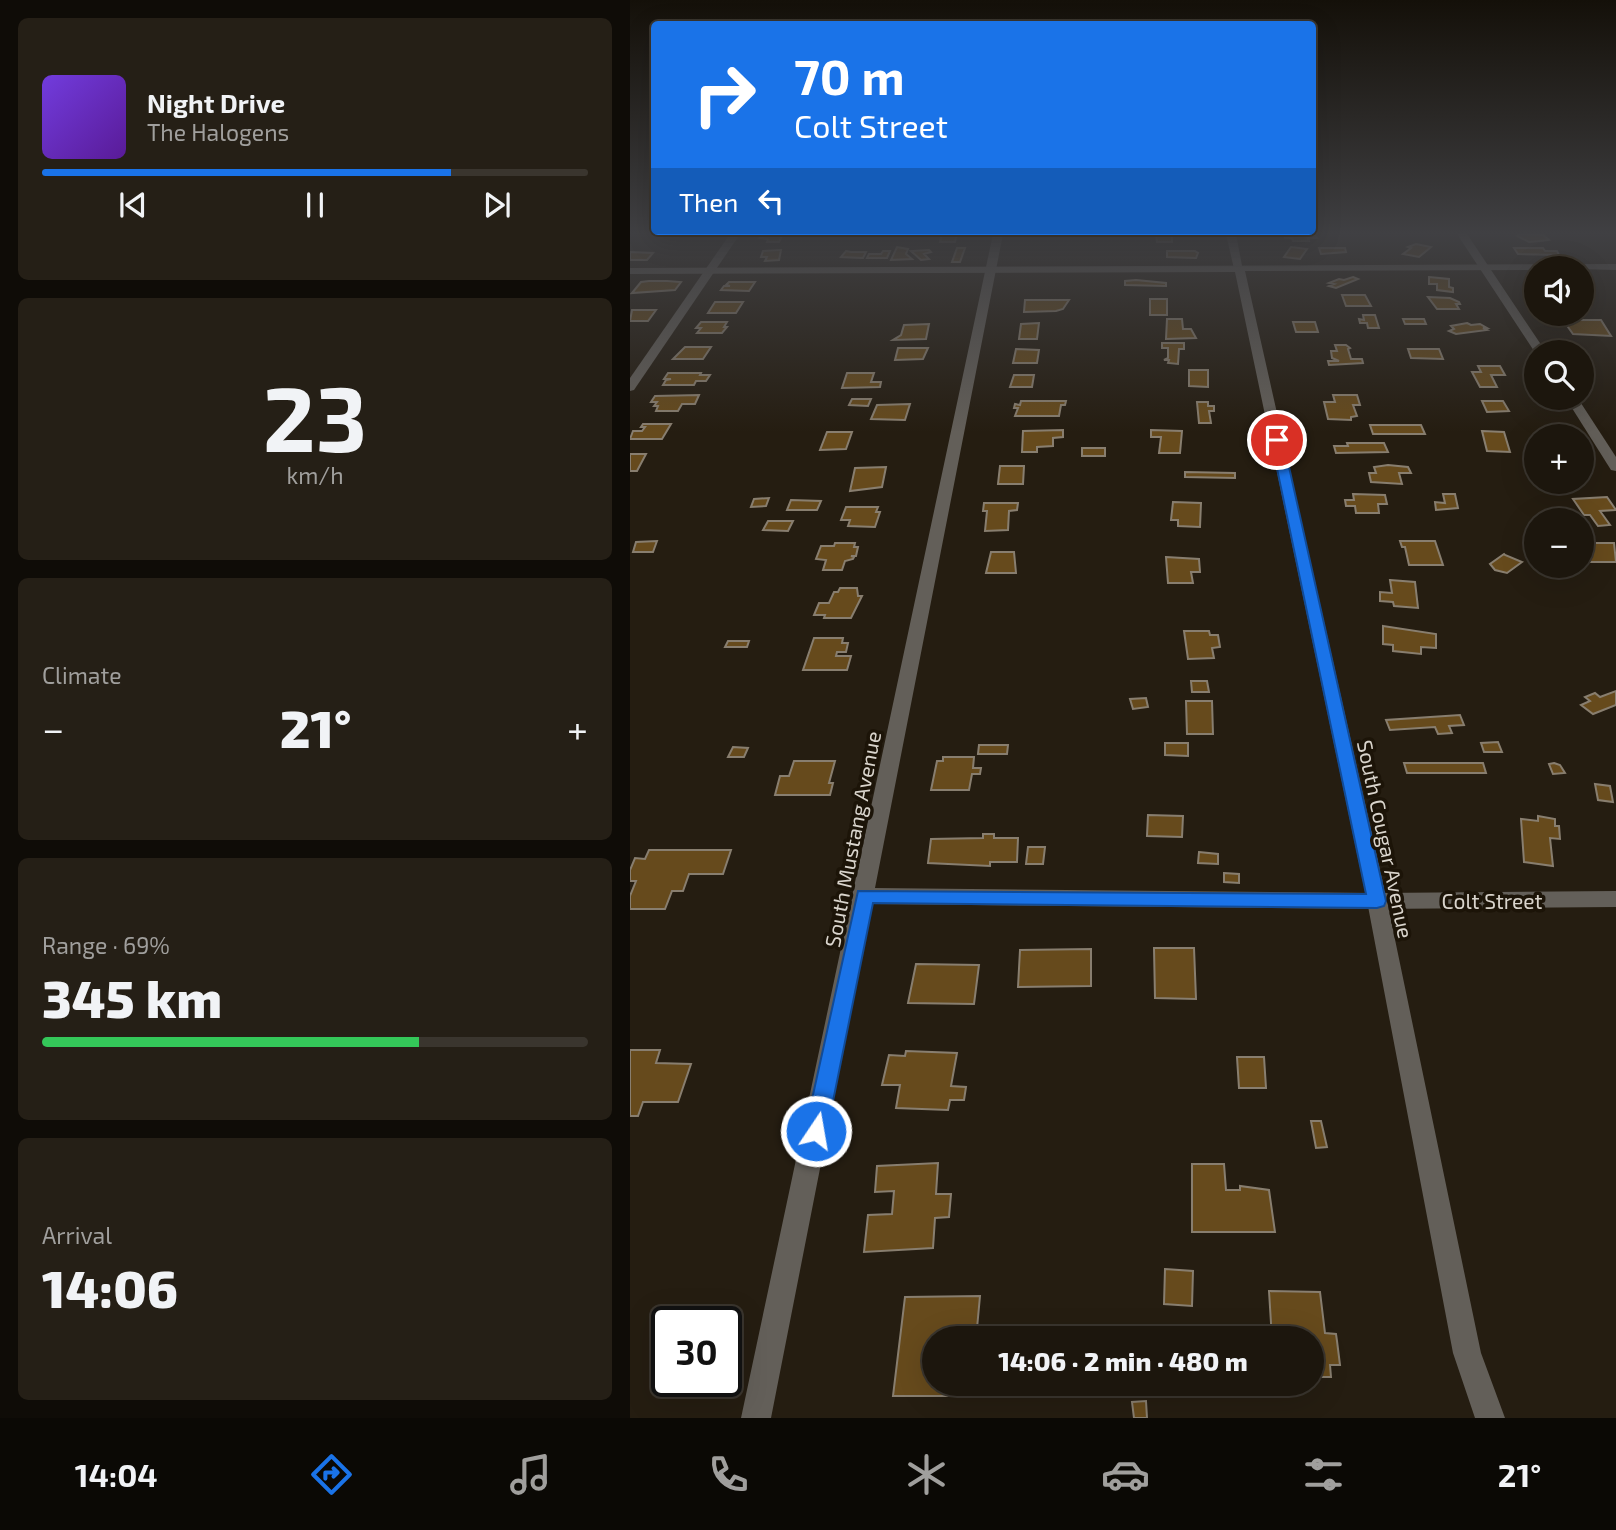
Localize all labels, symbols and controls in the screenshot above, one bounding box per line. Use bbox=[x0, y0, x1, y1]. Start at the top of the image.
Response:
text: 70 m bbox=[794, 46, 905, 105]
icon: right bbox=[679, 49, 770, 140]
text: Night Drive bbox=[147, 87, 285, 118]
text: Colt Street bbox=[794, 106, 948, 144]
text: The Halogens bbox=[147, 118, 289, 146]
icon: left bbox=[752, 182, 790, 220]
icon: previous bbox=[114, 186, 152, 224]
icon: pause bbox=[296, 186, 334, 224]
icon: next bbox=[478, 186, 516, 224]
text: Then bbox=[679, 186, 738, 217]
map controls bbox=[1524, 256, 1594, 578]
button: sound bbox=[1524, 256, 1594, 326]
button: search bbox=[1524, 340, 1594, 410]
text: 23 bbox=[263, 361, 367, 470]
pin bbox=[1247, 410, 1307, 470]
icon: arrive bbox=[1258, 421, 1296, 459]
button: + bbox=[1524, 424, 1594, 494]
text: km/h bbox=[286, 461, 344, 489]
button: − bbox=[1524, 508, 1594, 578]
text: Climate bbox=[42, 661, 122, 689]
text: 21° bbox=[280, 696, 351, 758]
text: − bbox=[42, 705, 64, 751]
text: + bbox=[567, 705, 588, 751]
street label: South Mustang Avenue bbox=[819, 729, 885, 949]
street label: South Cougar Avenue bbox=[1353, 738, 1419, 940]
street label: Colt Street bbox=[1441, 888, 1543, 913]
text: Range · 69% bbox=[42, 931, 170, 959]
text: 345 km bbox=[42, 966, 222, 1028]
position arrow bbox=[779, 1094, 853, 1168]
text: Arrival bbox=[42, 1221, 112, 1249]
text: 14:06 bbox=[42, 1256, 178, 1318]
speed limit sign: 30 bbox=[651, 1306, 742, 1397]
text: 14:06 · 2 min · 480 m bbox=[998, 1345, 1248, 1376]
icon: directions bbox=[307, 1450, 356, 1499]
icon: music bbox=[506, 1450, 555, 1499]
icon: phone bbox=[704, 1450, 753, 1499]
icon: climate bbox=[902, 1450, 951, 1499]
icon: car bbox=[1101, 1450, 1150, 1499]
icon: filters bbox=[1299, 1450, 1348, 1499]
text: 14:04 bbox=[75, 1455, 158, 1493]
text: 21° bbox=[1498, 1455, 1541, 1493]

